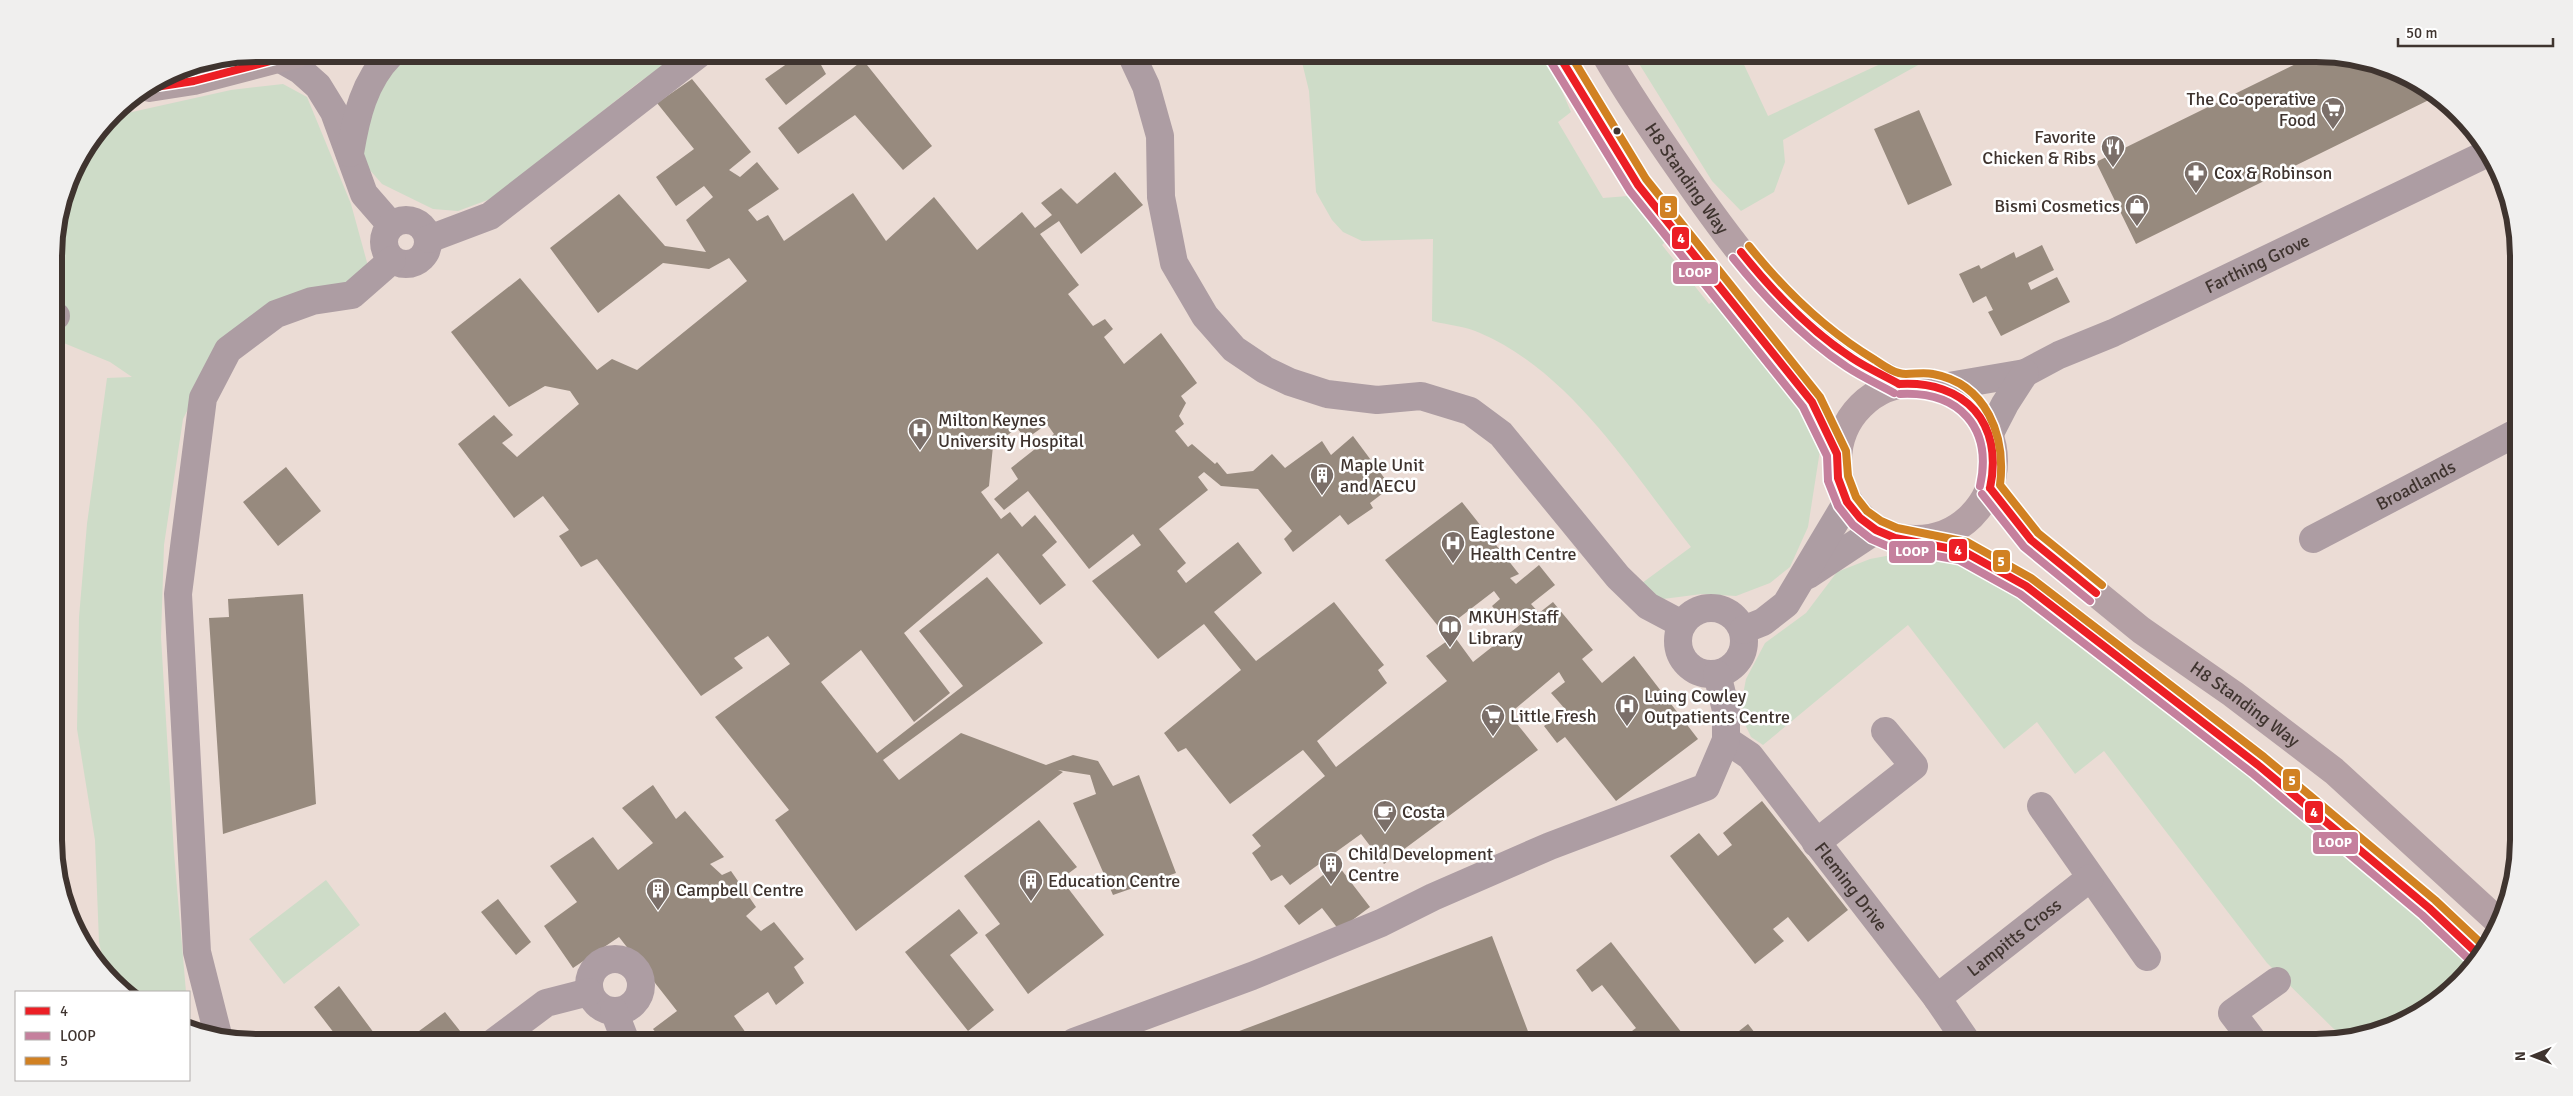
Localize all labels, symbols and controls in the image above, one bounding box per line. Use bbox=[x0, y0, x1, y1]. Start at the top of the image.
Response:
scale bar bbox=[2398, 15, 2553, 47]
text: 50 m bbox=[2406, 24, 2437, 42]
place label: The Co-operative Food bbox=[2187, 88, 2316, 131]
supermarket icon: The Co-operative Food bbox=[2320, 96, 2346, 130]
street label: H8 Standing Way bbox=[1640, 119, 1734, 239]
unlabelled marker bbox=[1612, 126, 1622, 136]
place label: Favorite Chicken & Ribs bbox=[1982, 126, 2096, 169]
restaurant icon: Favorite Chicken & Ribs bbox=[2100, 134, 2126, 168]
pharmacy icon: Cox & Robinson bbox=[2183, 160, 2209, 194]
place label: Cox & Robinson bbox=[2214, 162, 2332, 184]
shop icon: Bismi Cosmetics bbox=[2124, 193, 2150, 227]
line badge: 5 bbox=[1659, 195, 1678, 219]
place label: Bismi Cosmetics bbox=[1994, 195, 2120, 217]
text: 5 bbox=[1664, 199, 1672, 216]
line badge: 4 bbox=[1671, 226, 1690, 250]
street label: Farthing Grove bbox=[2201, 229, 2313, 298]
text: 4 bbox=[1677, 230, 1685, 247]
line badge: LOOP bbox=[1672, 261, 1719, 285]
text: LOOP bbox=[1678, 264, 1712, 281]
place label: Milton Keynes University Hospital bbox=[938, 409, 1084, 452]
hospital icon: Milton Keynes University Hospital bbox=[907, 417, 933, 451]
place label: Maple Unit and AECU bbox=[1340, 454, 1424, 497]
street label: Broadlands bbox=[2372, 455, 2459, 515]
building icon: Maple Unit and AECU bbox=[1309, 462, 1335, 496]
place label: Eaglestone Health Centre bbox=[1470, 522, 1576, 565]
hospital icon: Eaglestone Health Centre bbox=[1440, 530, 1466, 564]
line badge: 4 bbox=[1948, 538, 1968, 562]
line badge: LOOP bbox=[1888, 540, 1936, 564]
text: 4 bbox=[1954, 542, 1962, 559]
text: LOOP bbox=[1895, 543, 1929, 560]
line badge: 5 bbox=[1992, 549, 2011, 573]
text: 5 bbox=[1997, 553, 2005, 570]
place label: MKUH Staff Library bbox=[1468, 606, 1560, 649]
library icon: MKUH Staff Library bbox=[1437, 614, 1463, 648]
street label: H8 Standing Way bbox=[2186, 657, 2305, 752]
place label: Luing Cowley Outpatients Centre bbox=[1644, 685, 1790, 728]
hospital icon: Luing Cowley Outpatients Centre bbox=[1614, 693, 1640, 727]
supermarket icon: Little Fresh bbox=[1480, 703, 1506, 737]
place label: Little Fresh bbox=[1510, 705, 1596, 727]
line badge: 5 bbox=[2282, 768, 2301, 792]
text: 5 bbox=[2288, 772, 2296, 789]
cafe icon: Costa bbox=[1372, 799, 1398, 833]
line badge: 4 bbox=[2304, 800, 2324, 824]
place label: Costa bbox=[1402, 801, 1445, 823]
text: 4 bbox=[2310, 804, 2318, 821]
line badge: LOOP bbox=[2312, 831, 2359, 855]
text: LOOP bbox=[2318, 834, 2352, 851]
street label: Fleming Drive bbox=[1810, 838, 1892, 935]
place label: Child Development Centre bbox=[1348, 843, 1493, 886]
building icon: Child Development Centre bbox=[1318, 851, 1344, 885]
building icon: Education Centre bbox=[1018, 868, 1044, 902]
place label: Education Centre bbox=[1048, 870, 1180, 892]
building icon: Campbell Centre bbox=[645, 877, 671, 911]
place label: Campbell Centre bbox=[676, 879, 804, 901]
street label: Lampitts Cross bbox=[1963, 894, 2066, 981]
legend bbox=[15, 991, 190, 1081]
text: 4 bbox=[60, 1002, 68, 1020]
text: LOOP bbox=[60, 1027, 96, 1045]
north arrow bbox=[2508, 1031, 2558, 1081]
text: N bbox=[2512, 1051, 2529, 1061]
text: 5 bbox=[60, 1052, 68, 1070]

